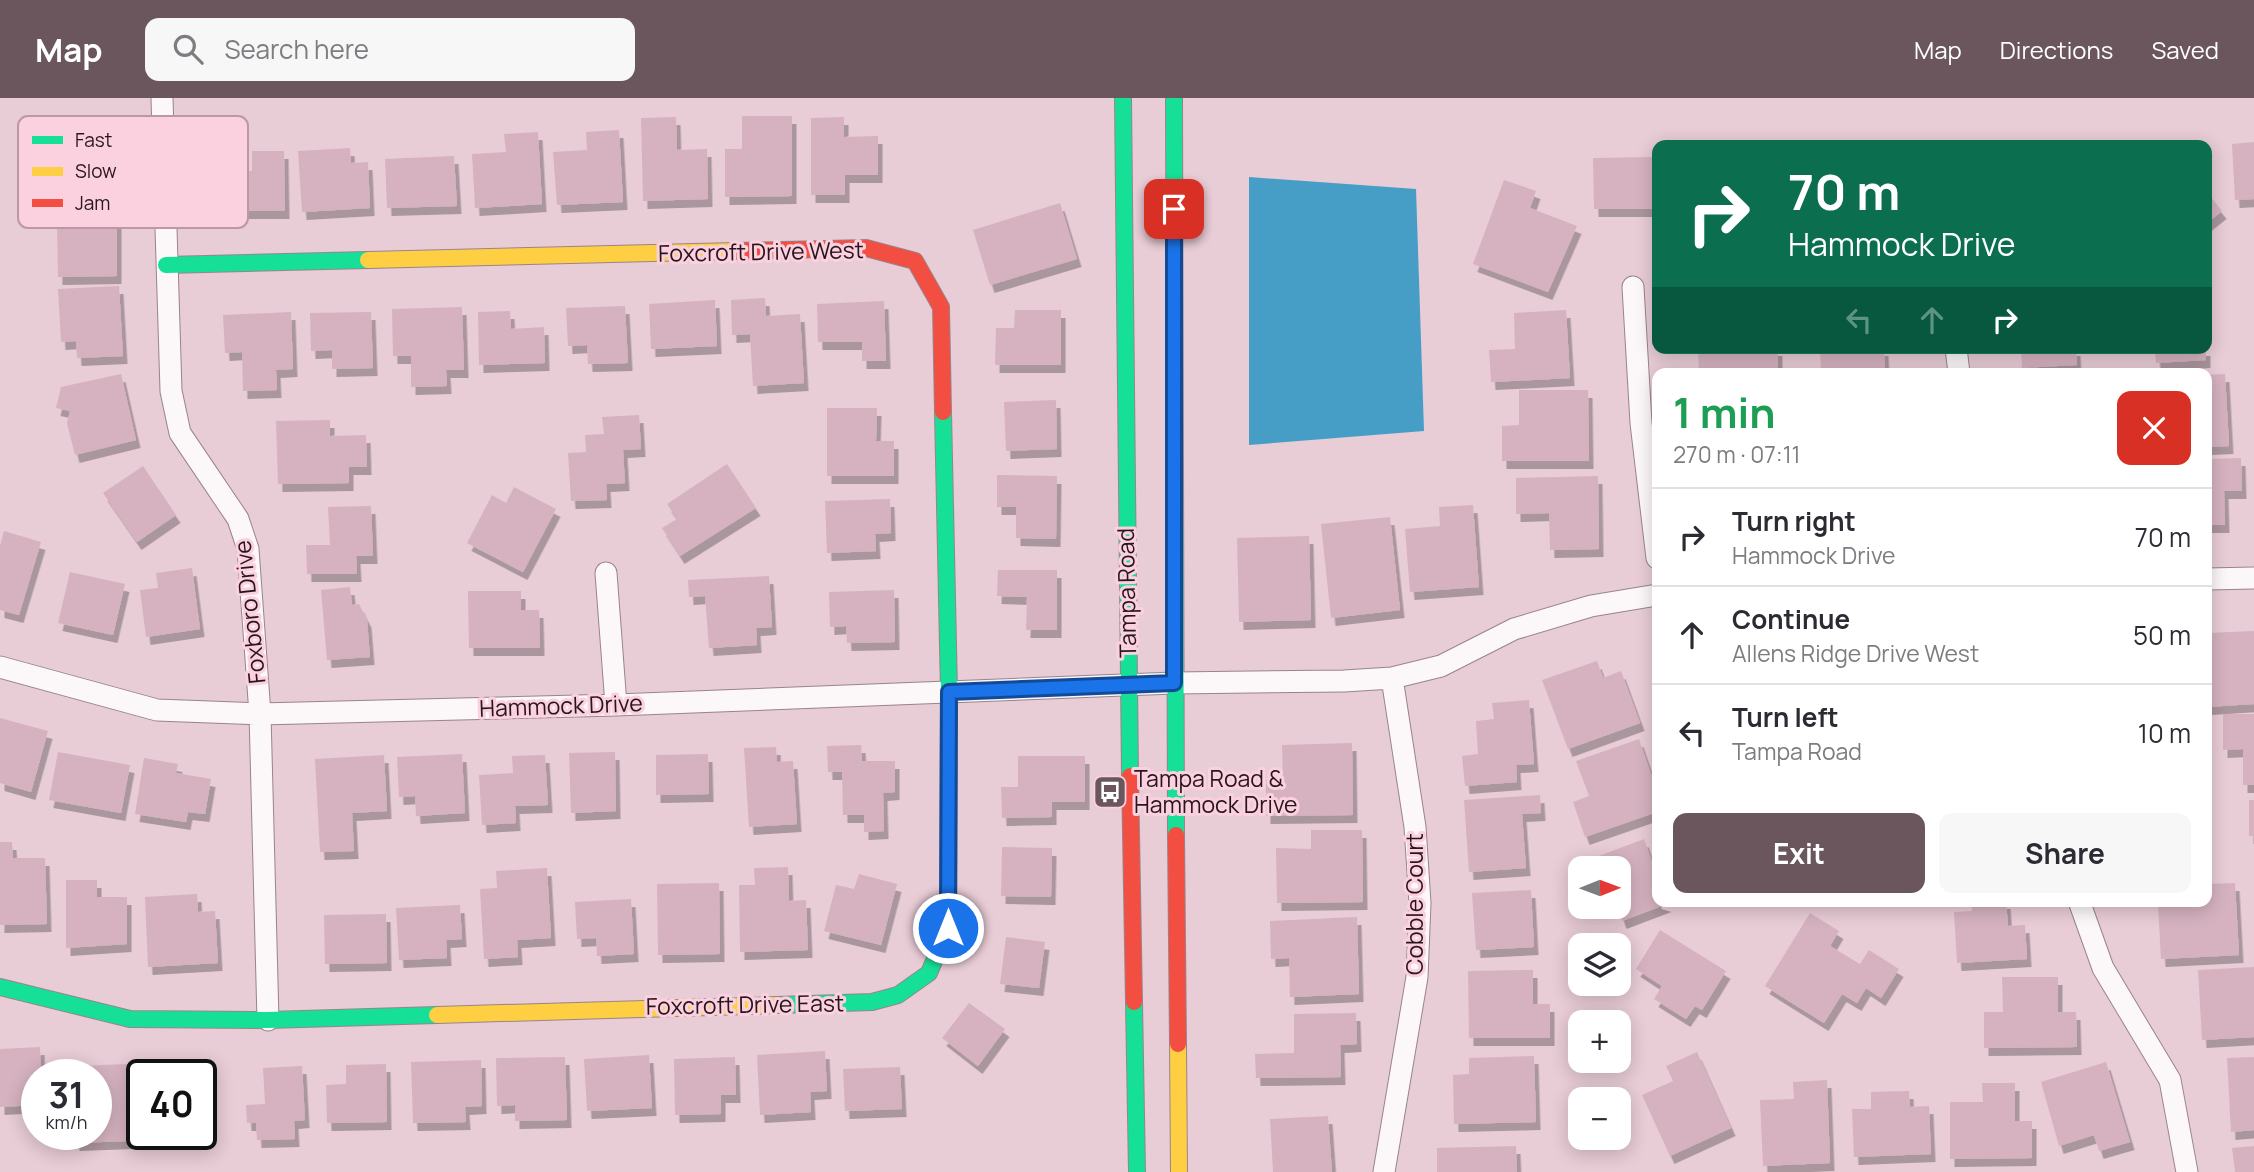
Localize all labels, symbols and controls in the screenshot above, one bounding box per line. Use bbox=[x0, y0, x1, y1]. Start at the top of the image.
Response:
search box bbox=[145, 18, 635, 81]
text: Map bbox=[35, 27, 103, 72]
icon: search bbox=[169, 30, 207, 68]
text: Search here bbox=[225, 31, 369, 67]
text: Map bbox=[1914, 33, 1962, 66]
text: Directions bbox=[2000, 33, 2113, 66]
text: Saved bbox=[2151, 33, 2219, 66]
legend bbox=[18, 116, 248, 228]
text: Fast bbox=[75, 127, 112, 153]
text: Slow bbox=[75, 158, 117, 184]
text: 70 m bbox=[1788, 158, 1900, 225]
icon: right bbox=[1673, 168, 1764, 259]
pin bbox=[1144, 179, 1204, 239]
text: Jam bbox=[75, 190, 110, 216]
icon: arrive bbox=[1155, 190, 1193, 228]
text: Hammock Drive bbox=[1788, 222, 2016, 266]
street label: Foxcroft Drive West bbox=[658, 233, 864, 269]
icon: left bbox=[1840, 301, 1878, 339]
icon: ahead bbox=[1913, 301, 1951, 339]
icon: right bbox=[1986, 301, 2024, 339]
text: 1 min bbox=[1673, 383, 1776, 441]
button: close bbox=[2117, 391, 2191, 465]
text: 270 m · 07:11 bbox=[1673, 438, 1801, 470]
text: Turn right bbox=[1732, 503, 1856, 539]
icon: right bbox=[1673, 518, 1711, 556]
text: 70 m bbox=[2135, 519, 2191, 555]
street label: Tampa Road bbox=[1109, 528, 1143, 658]
street label: Foxboro Drive bbox=[226, 539, 272, 685]
text: Hammock Drive bbox=[1732, 539, 1896, 571]
text: Continue bbox=[1732, 601, 1850, 637]
icon: ahead bbox=[1673, 616, 1711, 654]
text: 50 m bbox=[2133, 617, 2191, 653]
text: Allens Ridge Drive West bbox=[1732, 637, 1979, 669]
street label: Hammock Drive bbox=[479, 686, 643, 724]
text: Turn left bbox=[1732, 699, 1839, 735]
icon: left bbox=[1673, 714, 1711, 752]
text: 10 m bbox=[2138, 715, 2191, 751]
text: Tampa Road bbox=[1732, 735, 1862, 767]
place label: Tampa Road & Hammock Drive bbox=[1134, 762, 1298, 820]
bus stop icon: Tampa Road & Hammock Drive bbox=[1091, 773, 1129, 811]
button: Exit bbox=[1673, 813, 1925, 893]
button: Share bbox=[1939, 813, 2191, 893]
street label: Cobble Court bbox=[1398, 833, 1430, 975]
north arrow bbox=[1568, 856, 1631, 919]
map controls bbox=[1568, 856, 1631, 1150]
position arrow bbox=[911, 891, 985, 965]
button: layers bbox=[1568, 933, 1631, 996]
street label: Foxcroft Drive East bbox=[646, 986, 844, 1022]
button: + bbox=[1568, 1010, 1631, 1073]
speed limit sign: 40 bbox=[126, 1059, 217, 1150]
text: 31 bbox=[49, 1071, 84, 1119]
button: − bbox=[1568, 1087, 1631, 1150]
text: km/h bbox=[46, 1110, 87, 1134]

